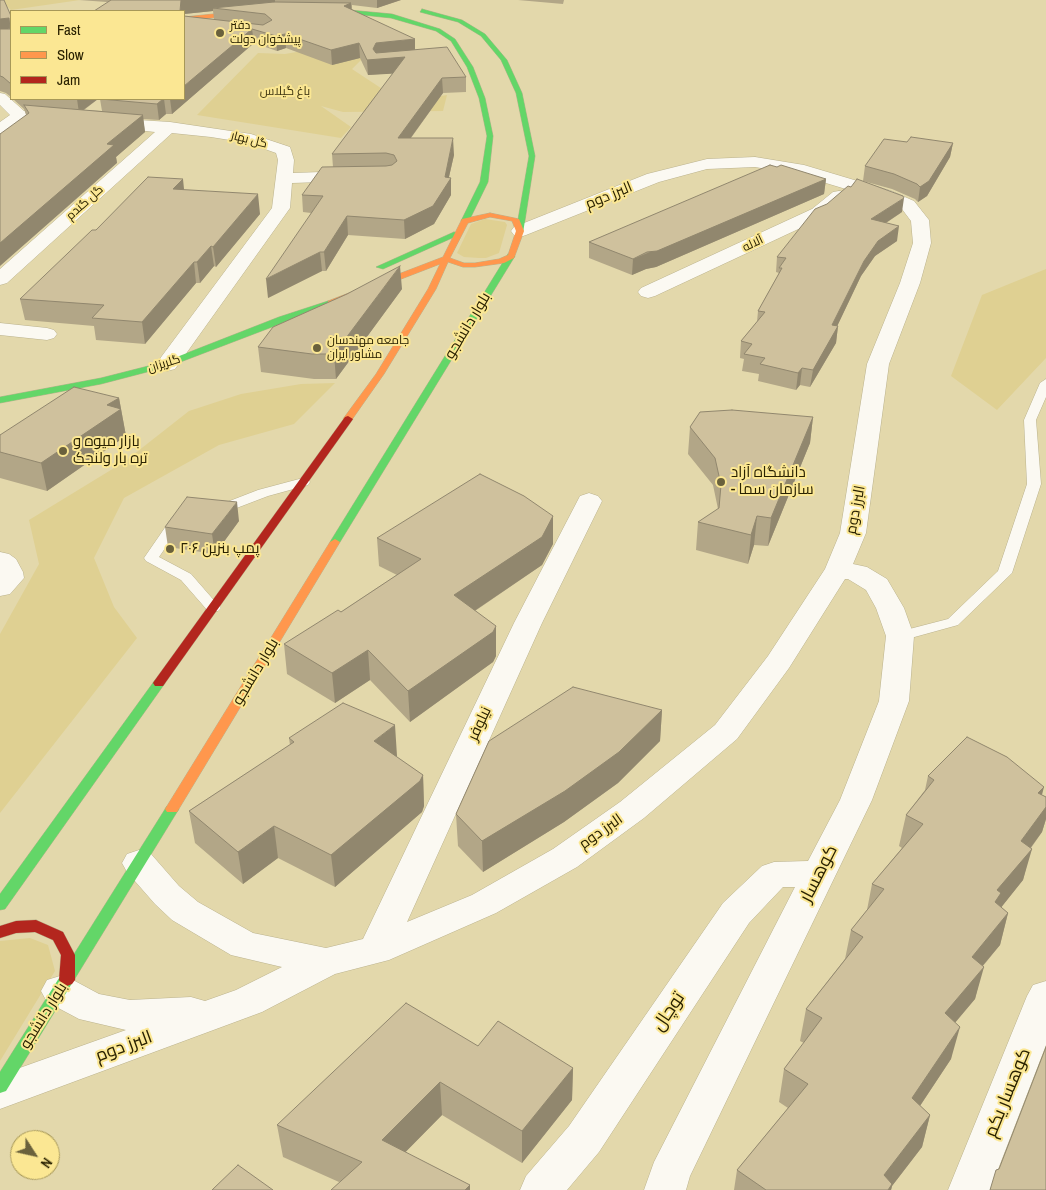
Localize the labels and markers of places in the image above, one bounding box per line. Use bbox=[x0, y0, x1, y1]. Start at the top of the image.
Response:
place label: دفتر پیشخوان دولت bbox=[230, 19, 301, 47]
marker: دفتر پیشخوان دولت bbox=[214, 27, 226, 39]
place label: جامعه مهندسان مشاور ایران bbox=[327, 334, 409, 362]
marker: جامعه مهندسان مشاور ایران bbox=[311, 342, 323, 354]
place label: بازار میوه و تره بار ولنجک bbox=[73, 433, 147, 468]
marker: بازار میوه و تره بار ولنجک bbox=[57, 445, 69, 457]
place label: دانشگاه آزاد - سازمان سما bbox=[731, 464, 814, 499]
marker: دانشگاه آزاد - سازمان سما bbox=[715, 476, 727, 488]
place label: پمپ بنزین ۲۰۶ bbox=[180, 540, 259, 558]
marker: پمپ بنزین ۲۰۶ bbox=[164, 543, 176, 555]

